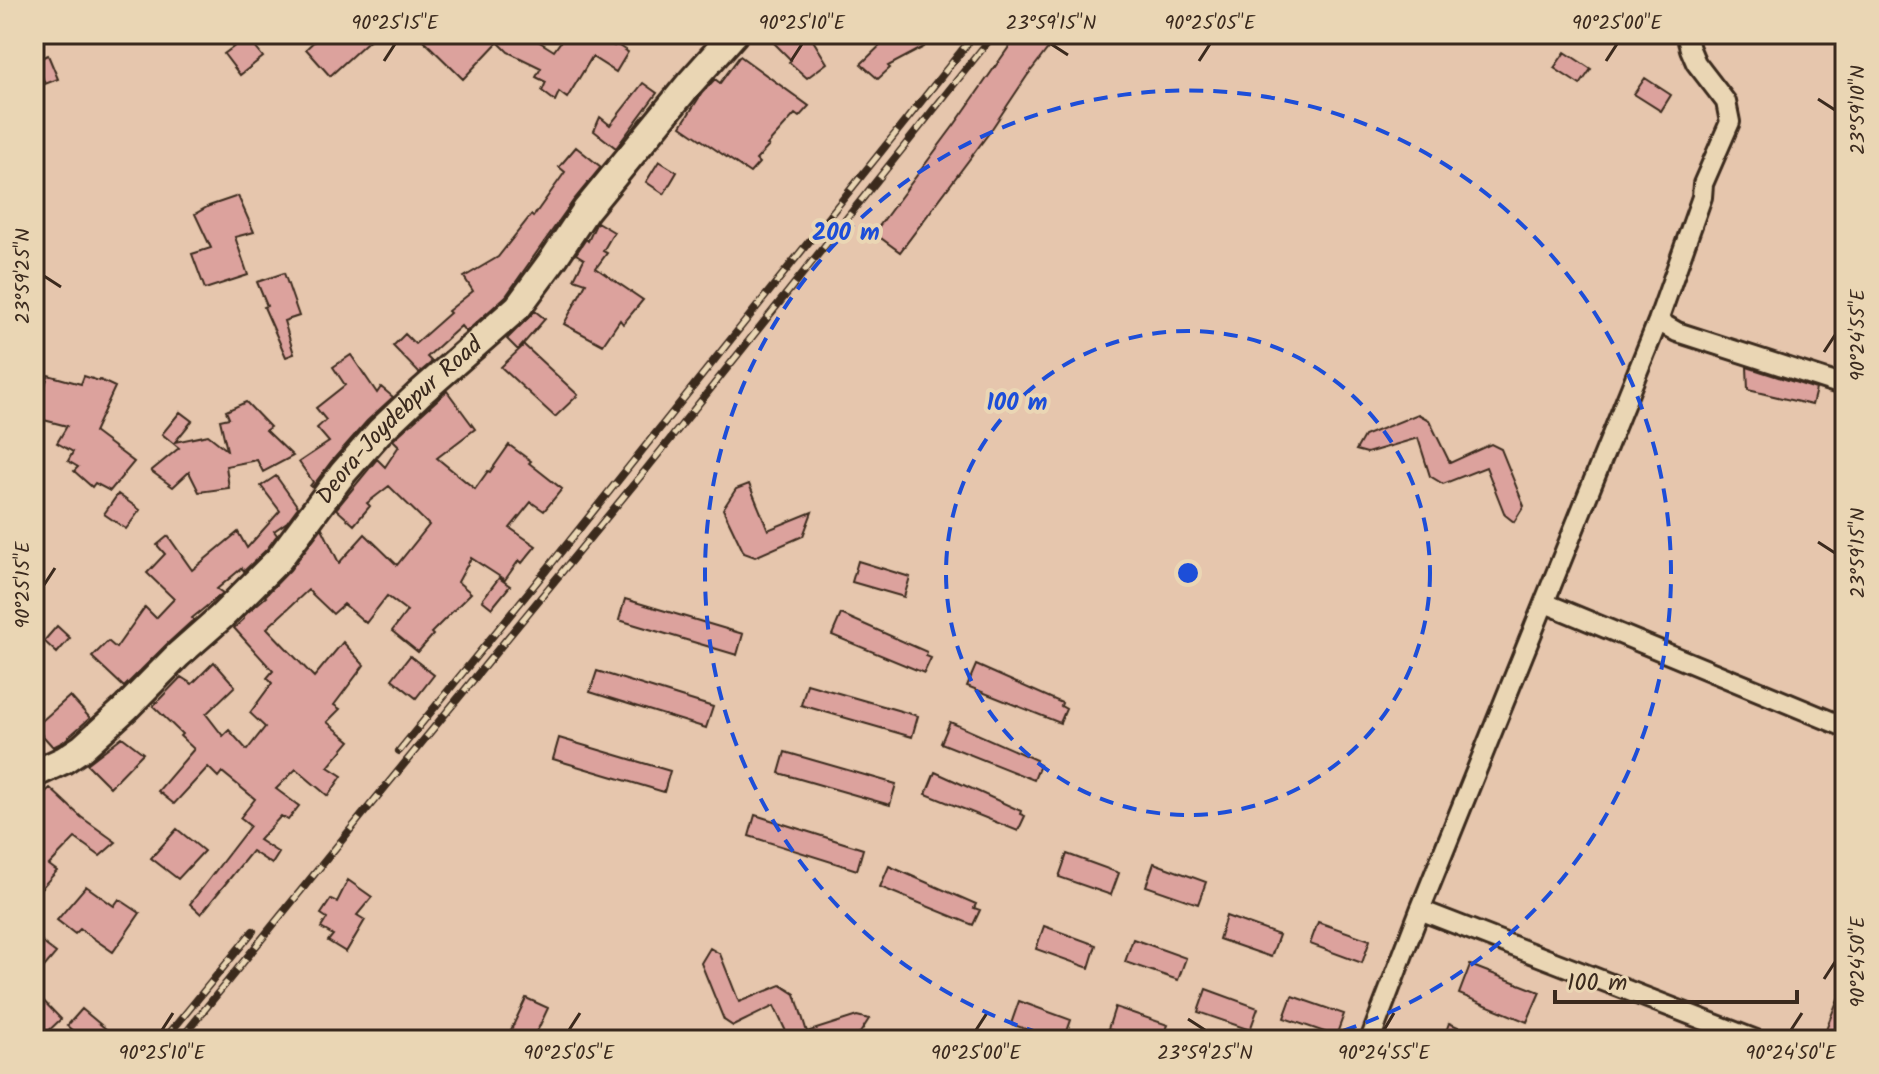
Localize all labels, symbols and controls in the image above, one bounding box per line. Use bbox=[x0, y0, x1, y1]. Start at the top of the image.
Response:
text: 90°25'15"E bbox=[351, 8, 440, 40]
text: 90°25'10"E bbox=[759, 8, 846, 40]
text: 23°59'15"N bbox=[1006, 8, 1096, 40]
text: 90°25'05"E bbox=[1165, 8, 1257, 40]
text: 90°25'00"E bbox=[1572, 8, 1663, 40]
text: 23°59'10"N bbox=[1843, 65, 1875, 155]
text: 200 m bbox=[812, 214, 880, 253]
text: 23°59'25"N bbox=[8, 228, 40, 324]
text: 90°24'55"E bbox=[1843, 288, 1875, 381]
street label: Deora-Joydebpur Road bbox=[306, 326, 492, 513]
text: 100 m bbox=[987, 384, 1047, 423]
text: 23°59'15"N bbox=[1843, 508, 1875, 598]
text: 90°25'15"E bbox=[8, 540, 40, 629]
centre of rings bbox=[1174, 559, 1202, 587]
text: 90°24'50"E bbox=[1843, 915, 1875, 1008]
scale bar bbox=[1555, 954, 1797, 1004]
text: 100 m bbox=[1567, 964, 1627, 1003]
text: 90°25'10"E bbox=[119, 1038, 206, 1070]
text: 90°25'05"E bbox=[524, 1038, 616, 1070]
text: 90°25'00"E bbox=[931, 1038, 1022, 1070]
text: 23°59'25"N bbox=[1157, 1038, 1253, 1070]
text: 90°24'55"E bbox=[1338, 1038, 1431, 1070]
text: 90°24'50"E bbox=[1745, 1038, 1838, 1070]

